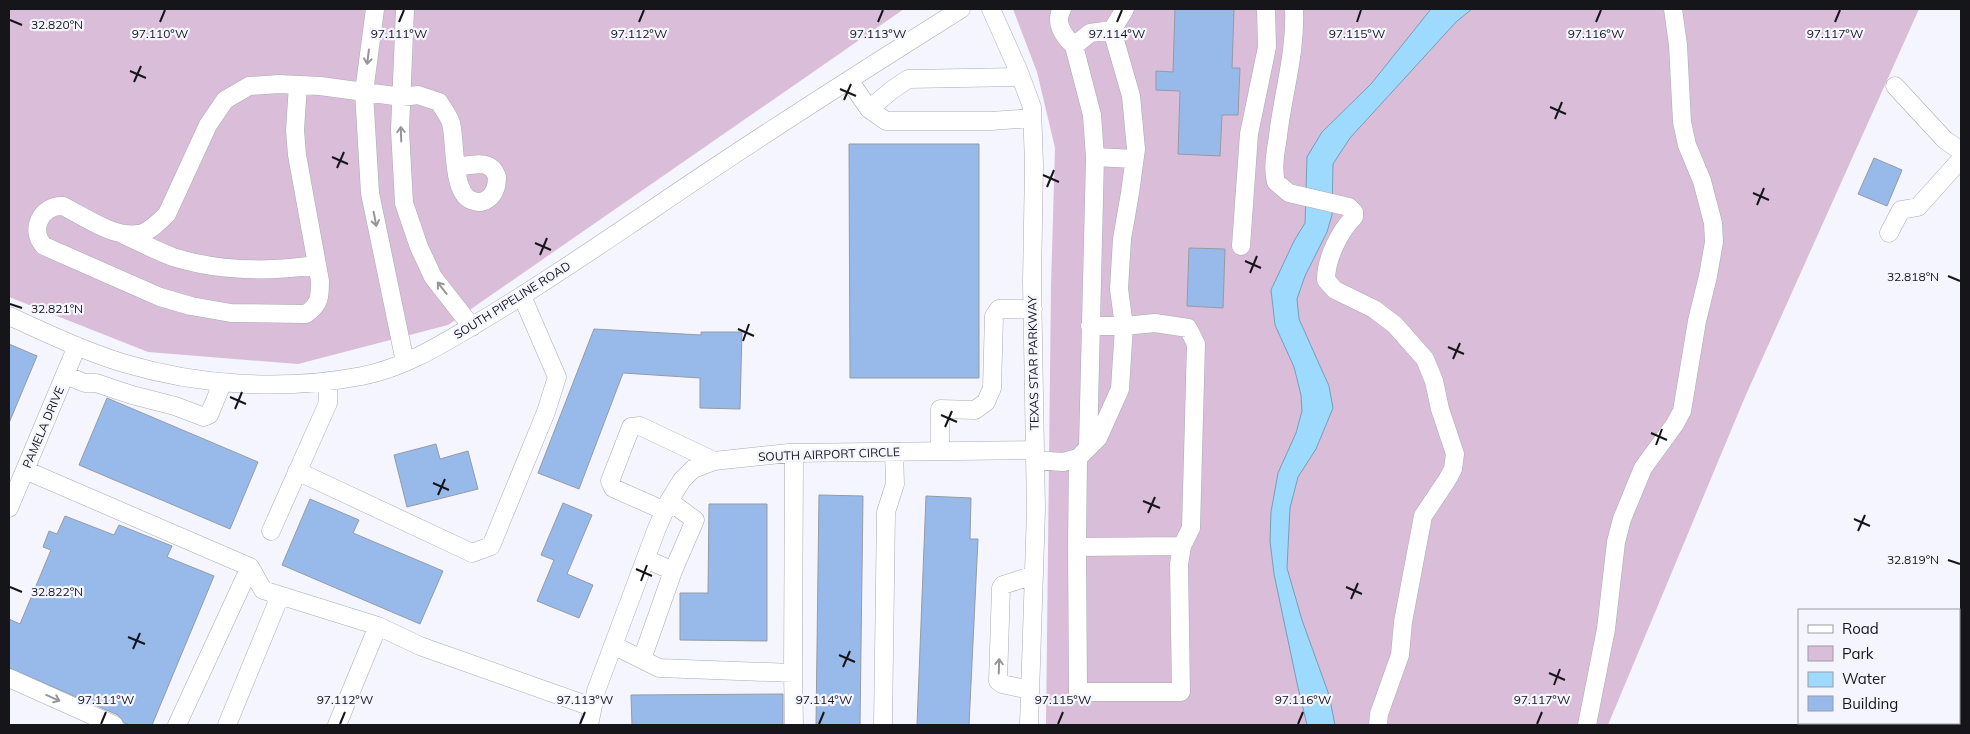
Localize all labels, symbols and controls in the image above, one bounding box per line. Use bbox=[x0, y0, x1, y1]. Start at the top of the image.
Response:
text: 32.820°N bbox=[31, 17, 83, 32]
text: 97.110°W bbox=[132, 26, 188, 41]
text: 97.111°W bbox=[371, 26, 427, 41]
text: 97.112°W bbox=[611, 26, 667, 41]
text: 97.113°W bbox=[850, 26, 906, 41]
text: 97.114°W bbox=[1089, 26, 1145, 41]
text: 97.115°W bbox=[1329, 26, 1385, 41]
text: 97.116°W bbox=[1568, 26, 1624, 41]
text: 97.117°W bbox=[1807, 26, 1863, 41]
one-way arrow bbox=[363, 49, 373, 65]
one-way arrow bbox=[396, 127, 405, 143]
one-way arrow bbox=[370, 210, 380, 226]
street label: SOUTH PIPELINE ROAD bbox=[451, 258, 573, 342]
text: 32.818°N bbox=[1887, 269, 1939, 284]
one-way arrow bbox=[436, 282, 447, 295]
street label: TEXAS STAR PARKWAY bbox=[1024, 295, 1042, 430]
text: 32.821°N bbox=[31, 301, 83, 316]
street label: PAMELA DRIVE bbox=[19, 384, 67, 470]
street label: SOUTH AIRPORT CIRCLE bbox=[758, 444, 900, 464]
text: 32.819°N bbox=[1887, 552, 1939, 567]
text: 32.822°N bbox=[31, 584, 83, 599]
legend bbox=[1798, 609, 1960, 724]
text: Road bbox=[1842, 619, 1879, 638]
text: Park bbox=[1842, 644, 1874, 663]
one-way arrow bbox=[994, 659, 1003, 675]
text: Water bbox=[1842, 669, 1886, 688]
text: 97.111°W bbox=[78, 692, 134, 707]
text: 97.112°W bbox=[317, 692, 373, 707]
text: 97.113°W bbox=[557, 692, 613, 707]
text: 97.114°W bbox=[796, 692, 852, 707]
text: 97.115°W bbox=[1035, 692, 1091, 707]
text: 97.116°W bbox=[1275, 692, 1331, 707]
text: 97.117°W bbox=[1514, 692, 1570, 707]
one-way arrow bbox=[45, 694, 60, 703]
text: Building bbox=[1842, 694, 1898, 713]

